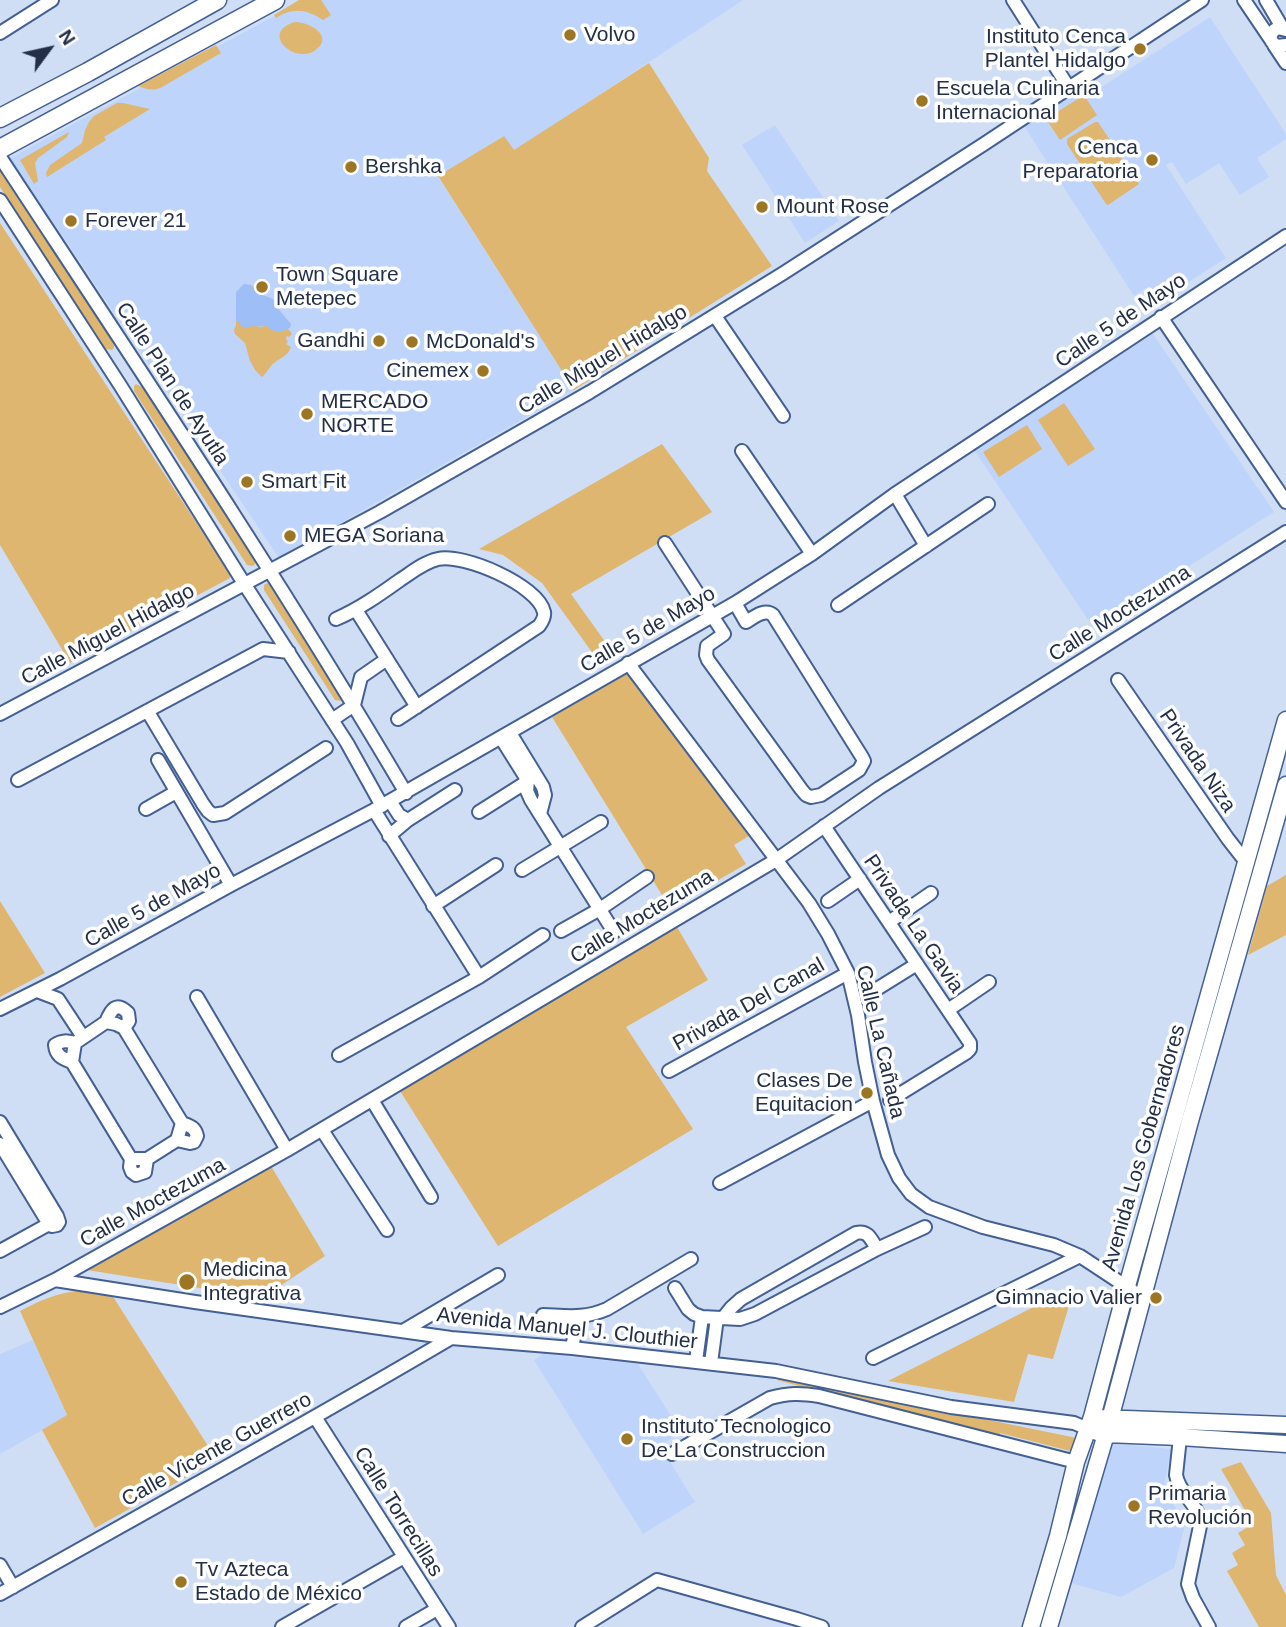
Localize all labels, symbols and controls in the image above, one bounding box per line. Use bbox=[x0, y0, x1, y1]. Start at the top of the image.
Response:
north arrow bbox=[14, 14, 84, 84]
place label: Volvo bbox=[584, 22, 635, 48]
place label: Instituto Cenca Plantel Hidalgo bbox=[985, 24, 1126, 74]
text: N bbox=[54, 26, 80, 49]
marker: Volvo bbox=[562, 27, 578, 43]
marker: Instituto Cenca Plantel Hidalgo bbox=[1132, 41, 1148, 57]
place label: Escuela Culinaria Internacional bbox=[936, 76, 1099, 126]
marker: Escuela Culinaria Internacional bbox=[914, 93, 930, 109]
place label: Cenca Preparatoria bbox=[1022, 135, 1138, 185]
marker: Cenca Preparatoria bbox=[1144, 152, 1160, 168]
place label: Bershka bbox=[365, 154, 442, 180]
marker: Bershka bbox=[343, 159, 359, 175]
place label: Mount Rose bbox=[776, 194, 889, 220]
marker: Mount Rose bbox=[754, 199, 770, 215]
place label: Forever 21 bbox=[85, 208, 187, 234]
marker: Forever 21 bbox=[63, 213, 79, 229]
place label: Town Square Metepec bbox=[276, 262, 399, 312]
street label: Calle 5 de Mayo bbox=[1051, 268, 1191, 374]
marker: Town Square Metepec bbox=[254, 279, 270, 295]
street label: Calle Plan de Ayutla bbox=[110, 298, 234, 470]
street label: Calle Miguel Hidalgo bbox=[514, 300, 692, 420]
place label: Gandhi bbox=[297, 328, 365, 354]
place label: McDonald's bbox=[426, 329, 535, 355]
marker: Gandhi bbox=[371, 333, 387, 349]
marker: McDonald's bbox=[404, 334, 420, 350]
place label: Cinemex bbox=[386, 358, 469, 384]
marker: Cinemex bbox=[475, 363, 491, 379]
place label: MERCADO NORTE bbox=[321, 389, 428, 439]
marker: MERCADO NORTE bbox=[299, 406, 315, 422]
place label: Smart Fit bbox=[261, 469, 346, 495]
marker: Smart Fit bbox=[239, 474, 255, 490]
place label: MEGA Soriana bbox=[304, 523, 444, 549]
marker: MEGA Soriana bbox=[282, 528, 298, 544]
street label: Calle Moctezuma bbox=[1045, 560, 1195, 668]
street label: Calle Miguel Hidalgo bbox=[17, 579, 199, 691]
street label: Calle 5 de Mayo bbox=[576, 581, 720, 679]
street label: Privada Niza bbox=[1153, 705, 1241, 817]
street label: Privada La Gavia bbox=[858, 850, 968, 998]
street label: Calle 5 de Mayo bbox=[81, 858, 225, 954]
street label: Calle Moctezuma bbox=[566, 864, 718, 970]
street label: Privada Del Canal bbox=[669, 953, 829, 1057]
street label: Calle La Cañada bbox=[850, 963, 910, 1121]
street label: Avenida Los Gobernadores bbox=[1097, 1022, 1191, 1274]
place label: Clases De Equitacion bbox=[755, 1068, 853, 1118]
marker: Clases De Equitacion bbox=[859, 1085, 875, 1101]
street label: Calle Moctezuma bbox=[76, 1153, 230, 1253]
place label: Medicina Integrativa bbox=[203, 1257, 301, 1307]
marker: Medicina Integrativa bbox=[177, 1272, 197, 1292]
place label: Gimnacio Valier bbox=[995, 1285, 1142, 1311]
marker: Gimnacio Valier bbox=[1148, 1290, 1164, 1306]
street label: Avenida Manuel J. Clouthier bbox=[435, 1303, 699, 1355]
street label: Calle Vicente Guerrero bbox=[118, 1387, 316, 1513]
place label: Instituto Tecnologico De La Construccion bbox=[641, 1414, 831, 1464]
marker: Instituto Tecnologico De La Construccion bbox=[619, 1431, 635, 1447]
street label: Calle Torrecillas bbox=[348, 1442, 448, 1582]
place label: Primaria Revolución bbox=[1148, 1481, 1252, 1531]
marker: Primaria Revolución bbox=[1126, 1498, 1142, 1514]
place label: Tv Azteca Estado de México bbox=[195, 1557, 362, 1607]
marker: Tv Azteca Estado de México bbox=[173, 1574, 189, 1590]

